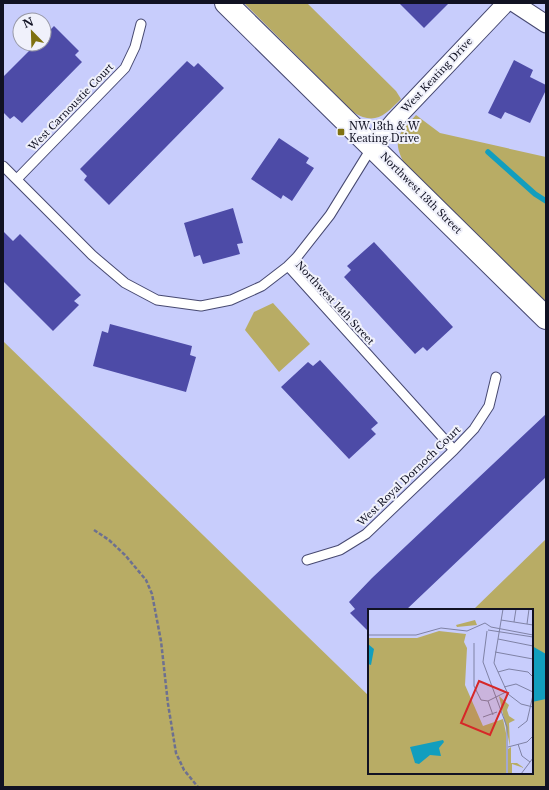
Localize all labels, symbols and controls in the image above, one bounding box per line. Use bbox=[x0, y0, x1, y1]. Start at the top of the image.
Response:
north arrow bbox=[12, 12, 52, 52]
text: N bbox=[21, 14, 36, 31]
street label: West Keating Drive bbox=[398, 34, 475, 116]
street label: West Carnoustie Court bbox=[25, 60, 116, 154]
place label: NW 13th & W Keating Drive bbox=[349, 120, 420, 145]
marker: NW 13th & W Keating Drive bbox=[336, 127, 346, 137]
street label: Northwest 13th Street bbox=[378, 150, 465, 237]
street label: Northwest 14th Street bbox=[293, 258, 377, 348]
street label: West Royal Dornoch Court bbox=[354, 423, 463, 529]
inset map bbox=[368, 609, 533, 774]

